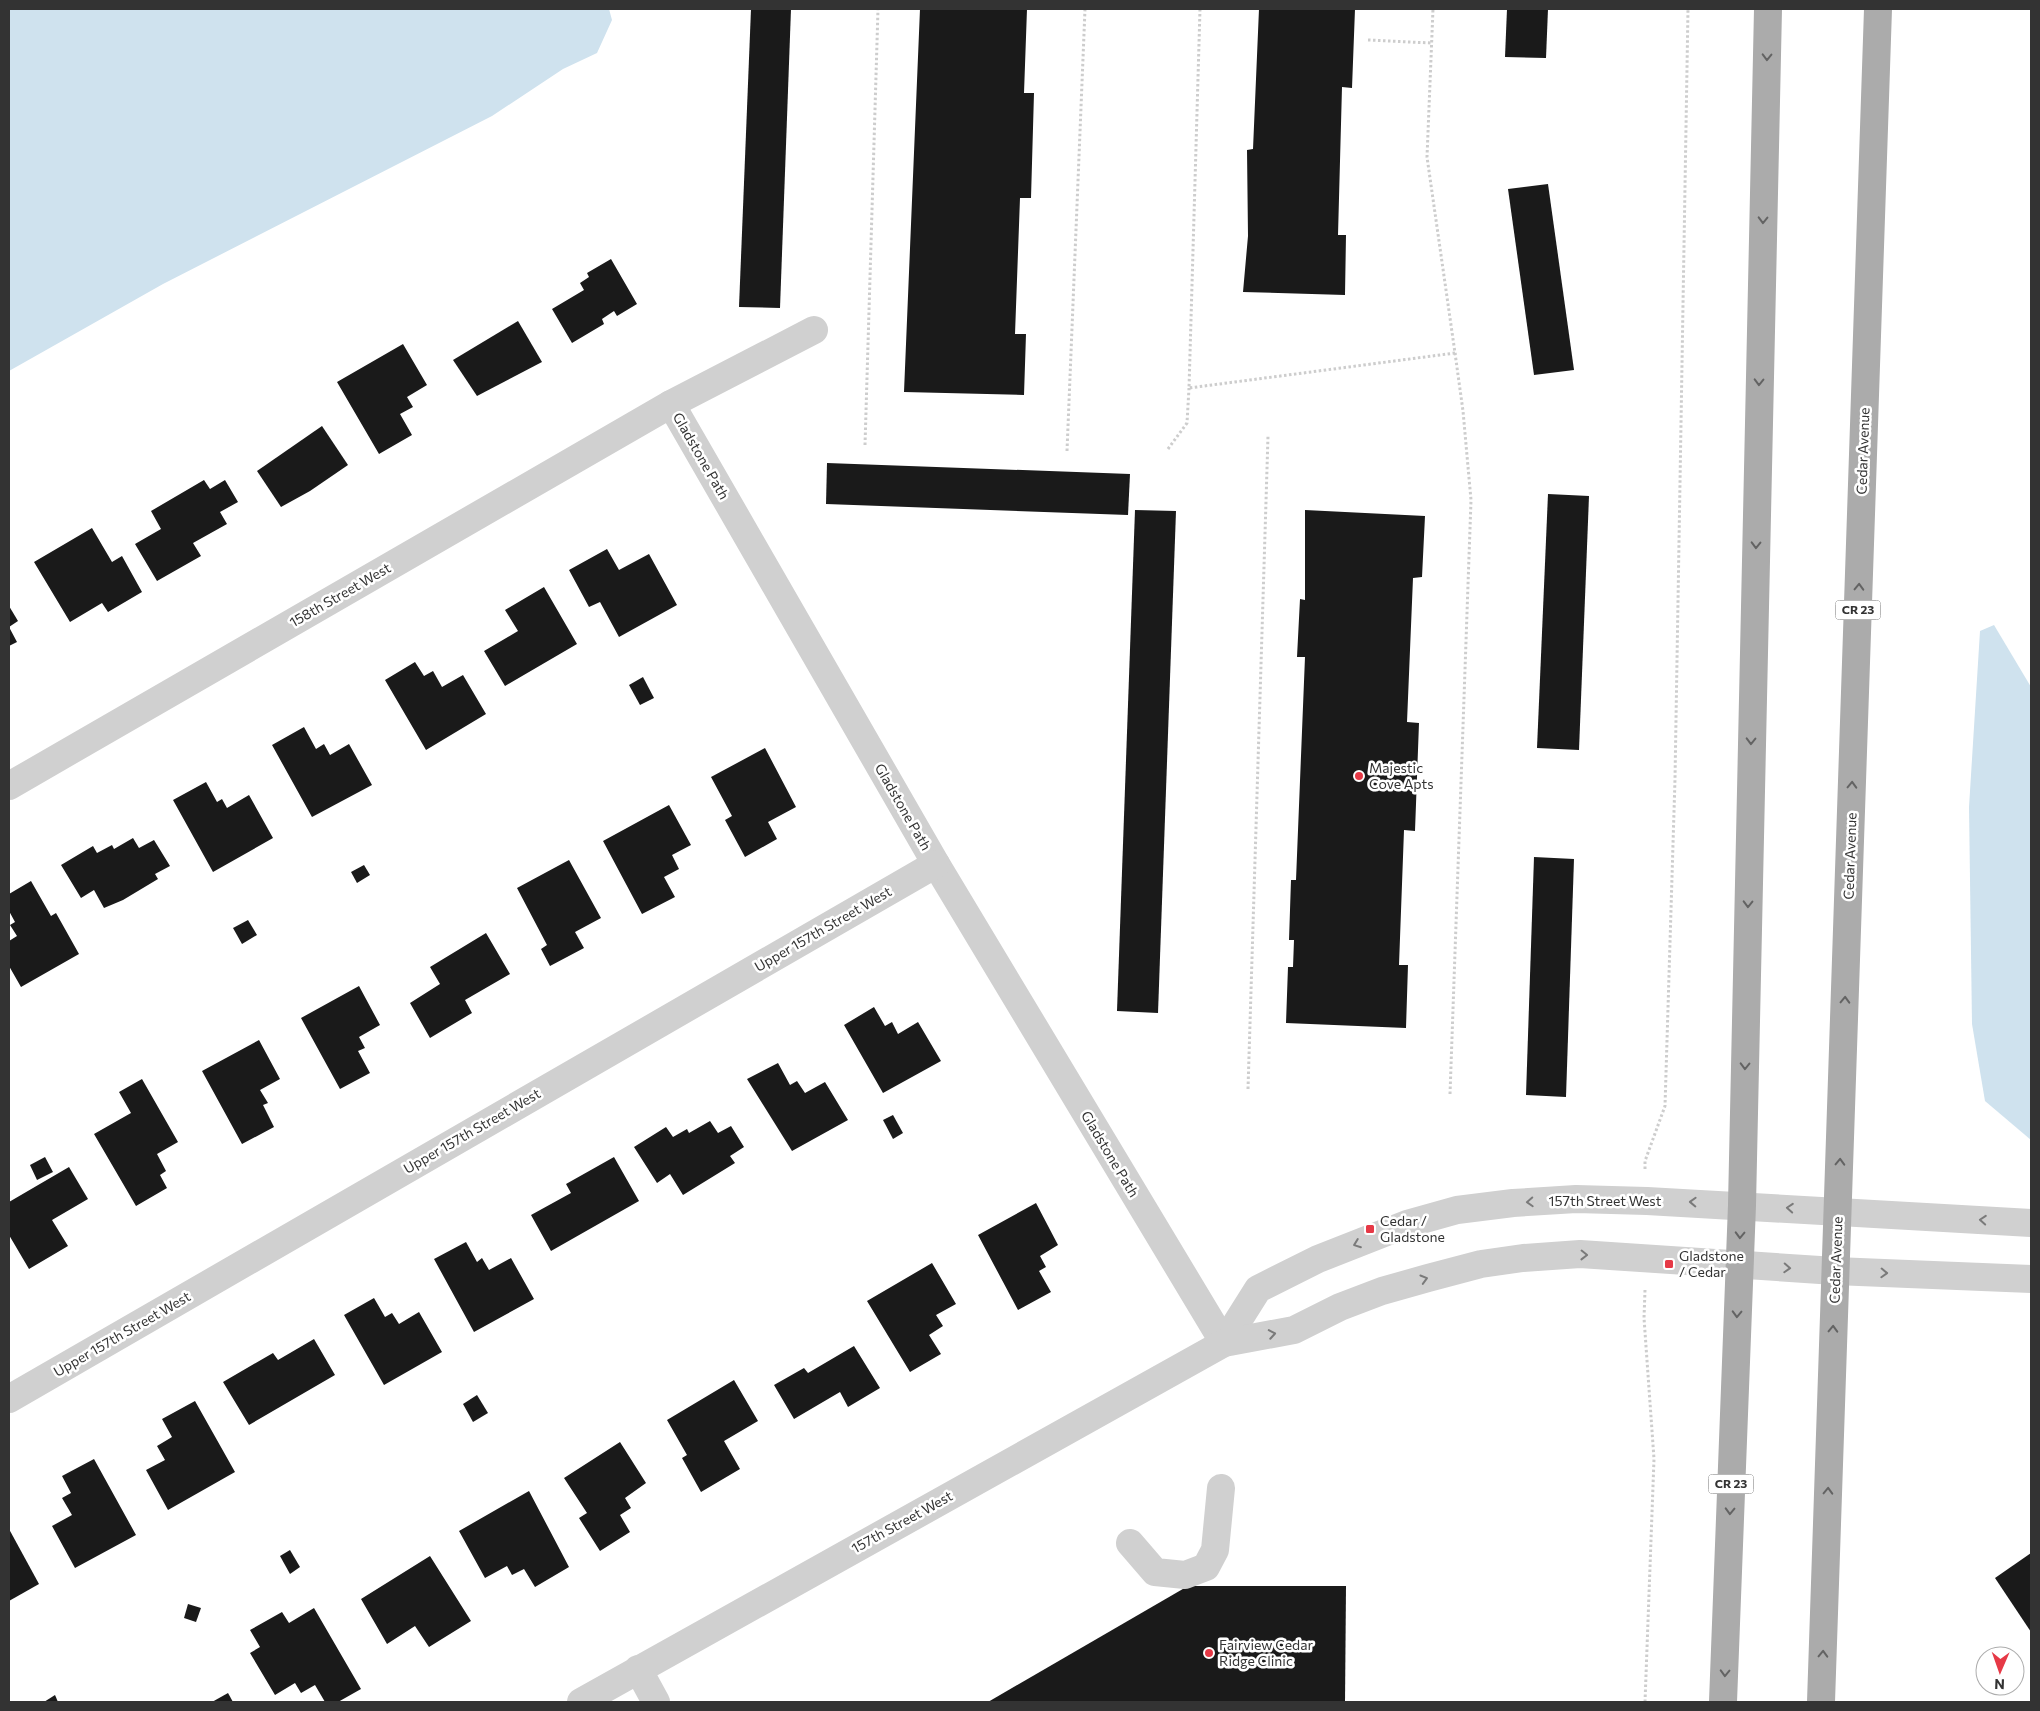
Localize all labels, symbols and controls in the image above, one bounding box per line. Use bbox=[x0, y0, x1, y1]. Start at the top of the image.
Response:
one-way arrow bbox=[1761, 54, 1772, 62]
one-way arrow bbox=[1758, 216, 1768, 224]
one-way arrow bbox=[1754, 379, 1765, 387]
street label: Cedar Avenue bbox=[1852, 407, 1873, 495]
street label: Gladstone Path bbox=[670, 409, 733, 502]
one-way arrow bbox=[1751, 542, 1761, 549]
street label: 158th Street West bbox=[286, 559, 394, 630]
one-way arrow bbox=[1853, 583, 1864, 591]
road number: CR 23 bbox=[1836, 600, 1880, 620]
one-way arrow bbox=[1746, 738, 1757, 746]
place label: Majestic Cove Apts bbox=[1369, 759, 1434, 792]
street label: Gladstone Path bbox=[872, 760, 935, 853]
marker: Majestic Cove Apts bbox=[1353, 770, 1365, 782]
one-way arrow bbox=[1847, 781, 1857, 788]
street label: Cedar Avenue bbox=[1839, 812, 1860, 900]
street label: Upper 157th Street West bbox=[751, 882, 894, 975]
one-way arrow bbox=[1743, 900, 1753, 908]
one-way arrow bbox=[1840, 996, 1850, 1004]
one-way arrow bbox=[1739, 1062, 1750, 1070]
street label: Upper 157th Street West bbox=[400, 1084, 543, 1177]
street label: Gladstone Path bbox=[1078, 1108, 1143, 1200]
one-way arrow bbox=[1834, 1158, 1845, 1166]
street label: 157th Street West bbox=[1549, 1192, 1662, 1209]
one-way arrow bbox=[1526, 1196, 1534, 1207]
one-way arrow bbox=[1689, 1197, 1697, 1208]
one-way arrow bbox=[1785, 1202, 1793, 1213]
place label: Cedar / Gladstone bbox=[1380, 1212, 1445, 1245]
one-way arrow bbox=[1978, 1214, 1986, 1225]
street label: Cedar Avenue bbox=[1825, 1216, 1846, 1304]
marker: Cedar / Gladstone bbox=[1364, 1223, 1376, 1235]
one-way arrow bbox=[1735, 1231, 1746, 1239]
one-way arrow bbox=[1353, 1238, 1361, 1248]
place label: Gladstone / Cedar bbox=[1679, 1247, 1744, 1280]
one-way arrow bbox=[1580, 1250, 1588, 1260]
marker: Gladstone / Cedar bbox=[1663, 1258, 1675, 1270]
one-way arrow bbox=[1783, 1262, 1791, 1273]
one-way arrow bbox=[1880, 1267, 1888, 1278]
one-way arrow bbox=[1420, 1274, 1428, 1285]
street label: Upper 157th Street West bbox=[50, 1287, 193, 1380]
one-way arrow bbox=[1732, 1310, 1743, 1318]
one-way arrow bbox=[1828, 1324, 1839, 1332]
one-way arrow bbox=[1268, 1330, 1276, 1340]
road number: CR 23 bbox=[1708, 1475, 1754, 1494]
street label: 157th Street West bbox=[848, 1487, 955, 1556]
one-way arrow bbox=[1823, 1487, 1833, 1494]
one-way arrow bbox=[1725, 1507, 1736, 1515]
place label: Fairview Cedar Ridge Clinic bbox=[1219, 1636, 1314, 1669]
north arrow bbox=[1975, 1646, 2025, 1696]
marker: Fairview Cedar Ridge Clinic bbox=[1203, 1647, 1215, 1659]
one-way arrow bbox=[1817, 1649, 1828, 1657]
one-way arrow bbox=[1719, 1670, 1730, 1678]
text: N bbox=[1994, 1676, 2005, 1693]

